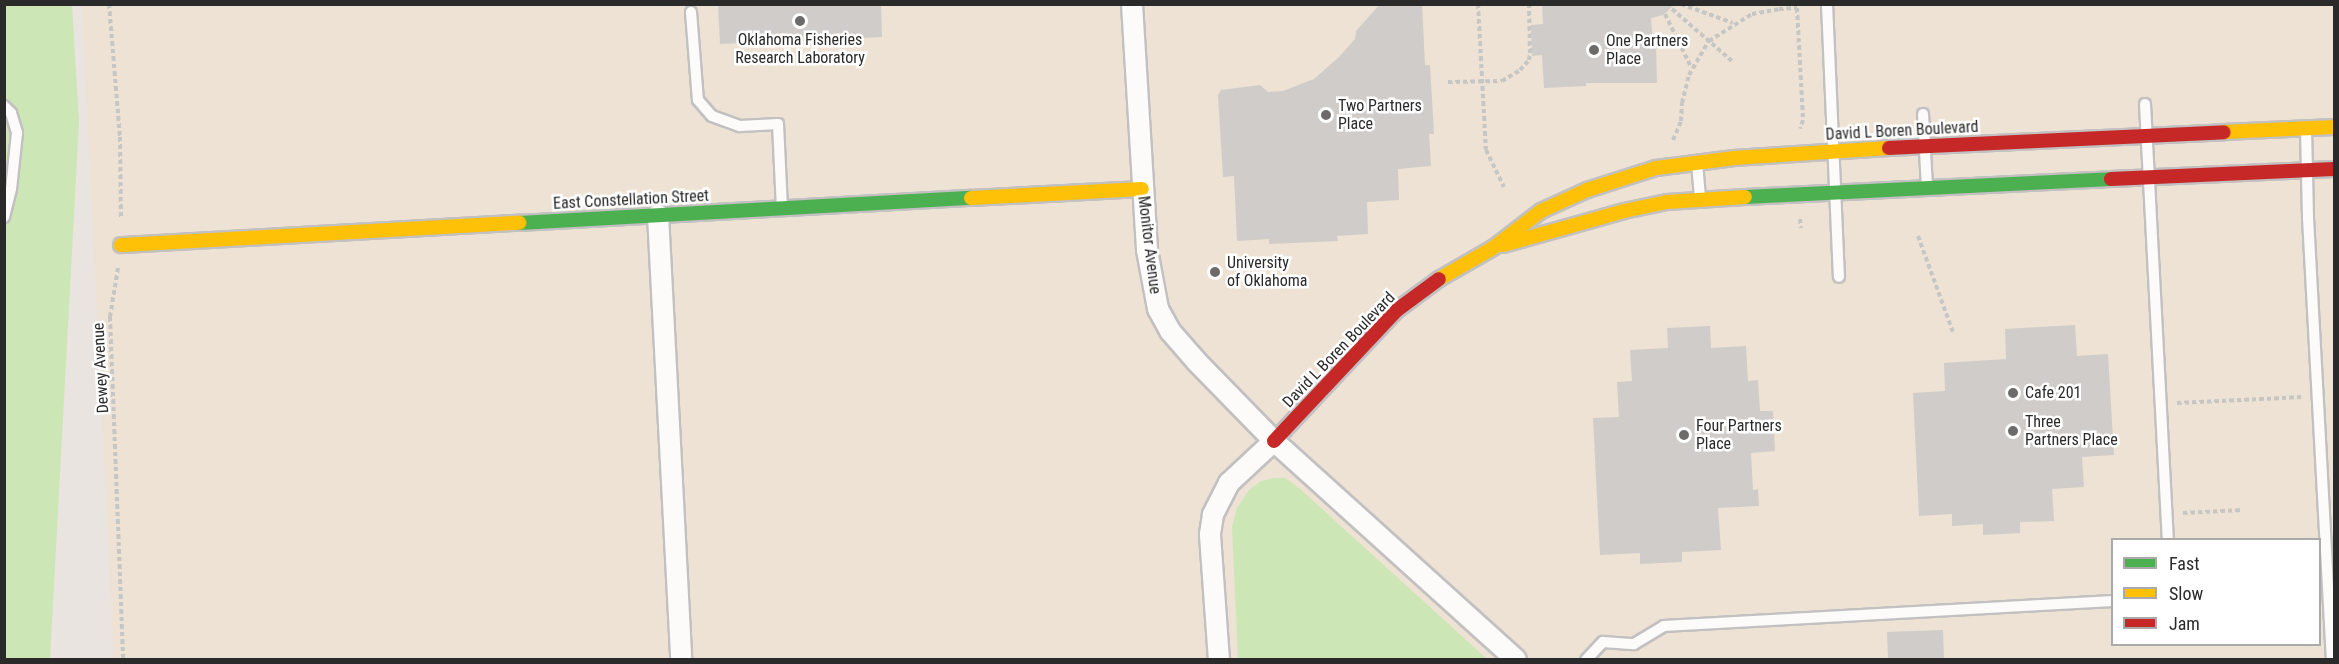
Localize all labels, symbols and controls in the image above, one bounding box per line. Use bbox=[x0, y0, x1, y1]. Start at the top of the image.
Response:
marker: Oklahoma Fisheries Research Laboratory bbox=[793, 14, 807, 28]
place label: Oklahoma Fisheries Research Laboratory bbox=[735, 30, 865, 68]
place label: One Partners Place bbox=[1606, 31, 1688, 69]
marker: One Partners Place bbox=[1587, 43, 1601, 57]
place label: Two Partners Place bbox=[1338, 96, 1422, 134]
marker: Two Partners Place bbox=[1319, 108, 1333, 122]
street label: David L Boren Boulevard bbox=[1825, 117, 1979, 145]
street label: East Constellation Street bbox=[553, 186, 709, 214]
street label: Monitor Avenue bbox=[1133, 195, 1165, 295]
place label: University of Oklahoma bbox=[1227, 253, 1307, 291]
marker: University of Oklahoma bbox=[1208, 265, 1222, 279]
street label: David L Boren Boulevard bbox=[1279, 288, 1399, 412]
street label: Dewey Avenue bbox=[89, 322, 113, 414]
place label: Cafe 201 bbox=[2025, 383, 2081, 403]
marker: Cafe 201 bbox=[2006, 386, 2020, 400]
place label: Three Partners Place bbox=[2025, 412, 2118, 450]
place label: Four Partners Place bbox=[1696, 416, 1782, 454]
marker: Three Partners Place bbox=[2006, 424, 2020, 438]
marker: Four Partners Place bbox=[1677, 428, 1691, 442]
legend bbox=[2111, 538, 2321, 646]
text: Fast bbox=[2169, 553, 2200, 574]
text: Slow bbox=[2169, 583, 2203, 604]
text: Jam bbox=[2169, 613, 2200, 634]

